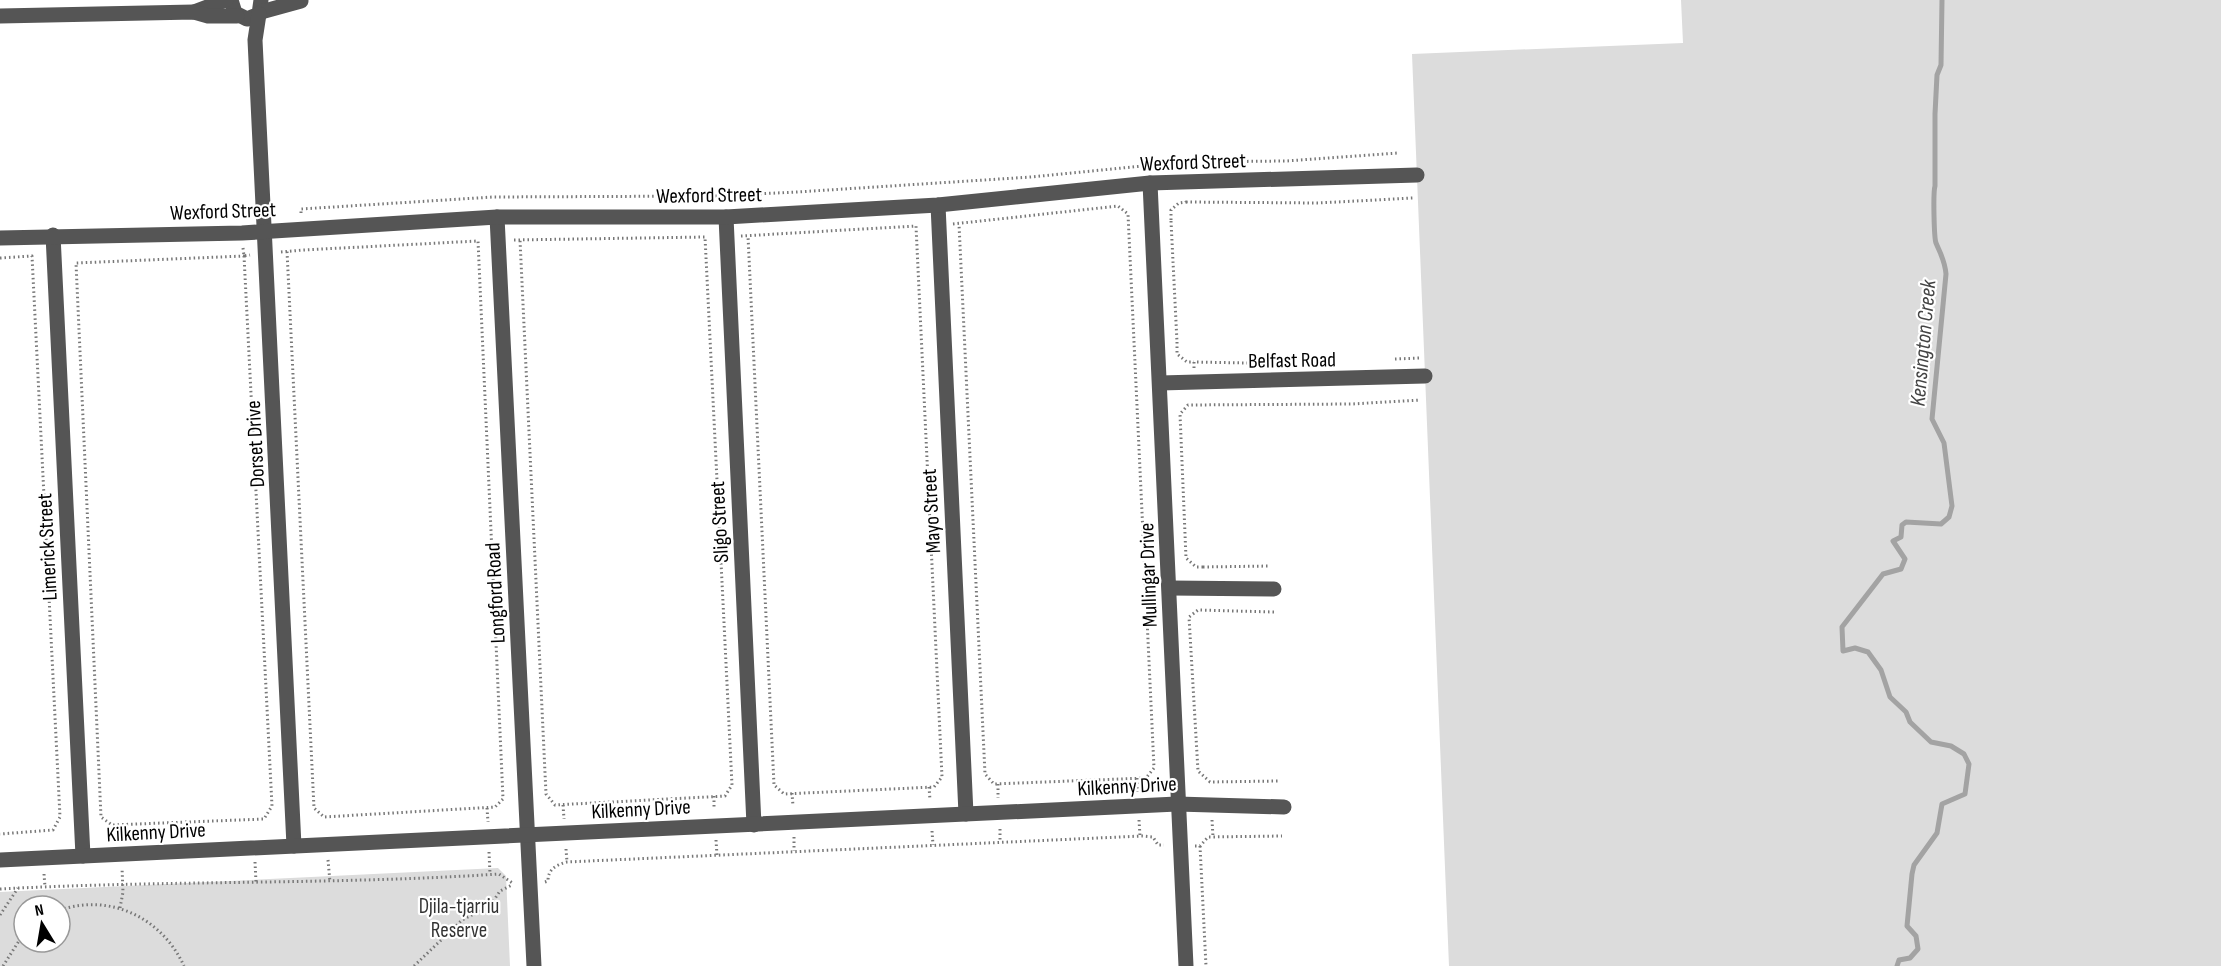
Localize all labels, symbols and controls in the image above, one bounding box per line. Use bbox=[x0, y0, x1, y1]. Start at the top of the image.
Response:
street label: Wexford Street bbox=[1140, 148, 1246, 177]
street label: Wexford Street bbox=[656, 182, 762, 209]
street label: Wexford Street bbox=[170, 197, 276, 226]
water label: Kensington Creek bbox=[1905, 278, 1943, 407]
street label: Belfast Road bbox=[1248, 347, 1336, 374]
street label: Dorset Drive bbox=[241, 400, 270, 488]
street label: Mayo Street bbox=[917, 468, 946, 554]
street label: Sligo Street bbox=[705, 480, 734, 564]
street label: Limerick Street bbox=[32, 493, 63, 601]
street label: Mullingar Drive bbox=[1134, 522, 1163, 628]
street label: Longford Road bbox=[480, 542, 511, 644]
street label: Kilkenny Drive bbox=[1077, 771, 1177, 802]
street label: Kilkenny Drive bbox=[591, 794, 691, 825]
street label: Kilkenny Drive bbox=[106, 817, 206, 848]
north arrow bbox=[12, 894, 72, 954]
park label: Djila-tjarriu Reserve bbox=[419, 894, 499, 943]
text: N bbox=[33, 901, 45, 921]

